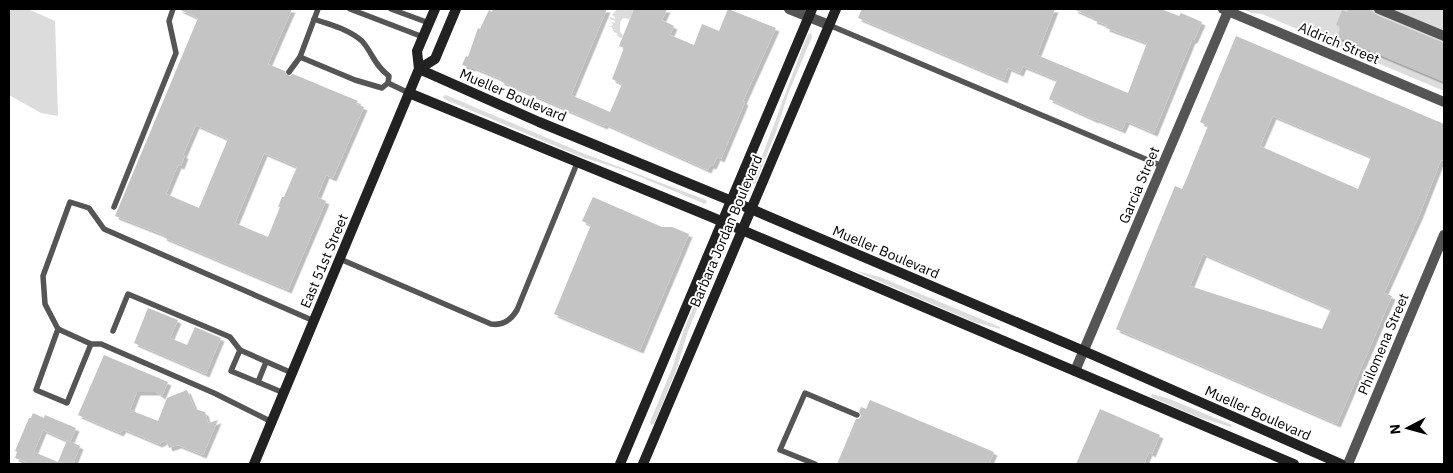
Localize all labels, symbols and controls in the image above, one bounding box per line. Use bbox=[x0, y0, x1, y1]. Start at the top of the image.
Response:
street label: Aldrich Street bbox=[1296, 18, 1382, 68]
street label: Mueller Boulevard bbox=[457, 64, 569, 126]
street label: Garcia Street bbox=[1115, 144, 1163, 226]
street label: Barbara Jordan Boulevard bbox=[686, 152, 766, 310]
street label: East 51st Street bbox=[296, 211, 352, 311]
street label: Mueller Boulevard bbox=[830, 221, 942, 283]
street label: Philomena Street bbox=[1353, 290, 1413, 398]
street label: Mueller Boulevard bbox=[1202, 382, 1314, 444]
north arrow bbox=[1383, 403, 1433, 453]
text: N bbox=[1386, 423, 1405, 435]

